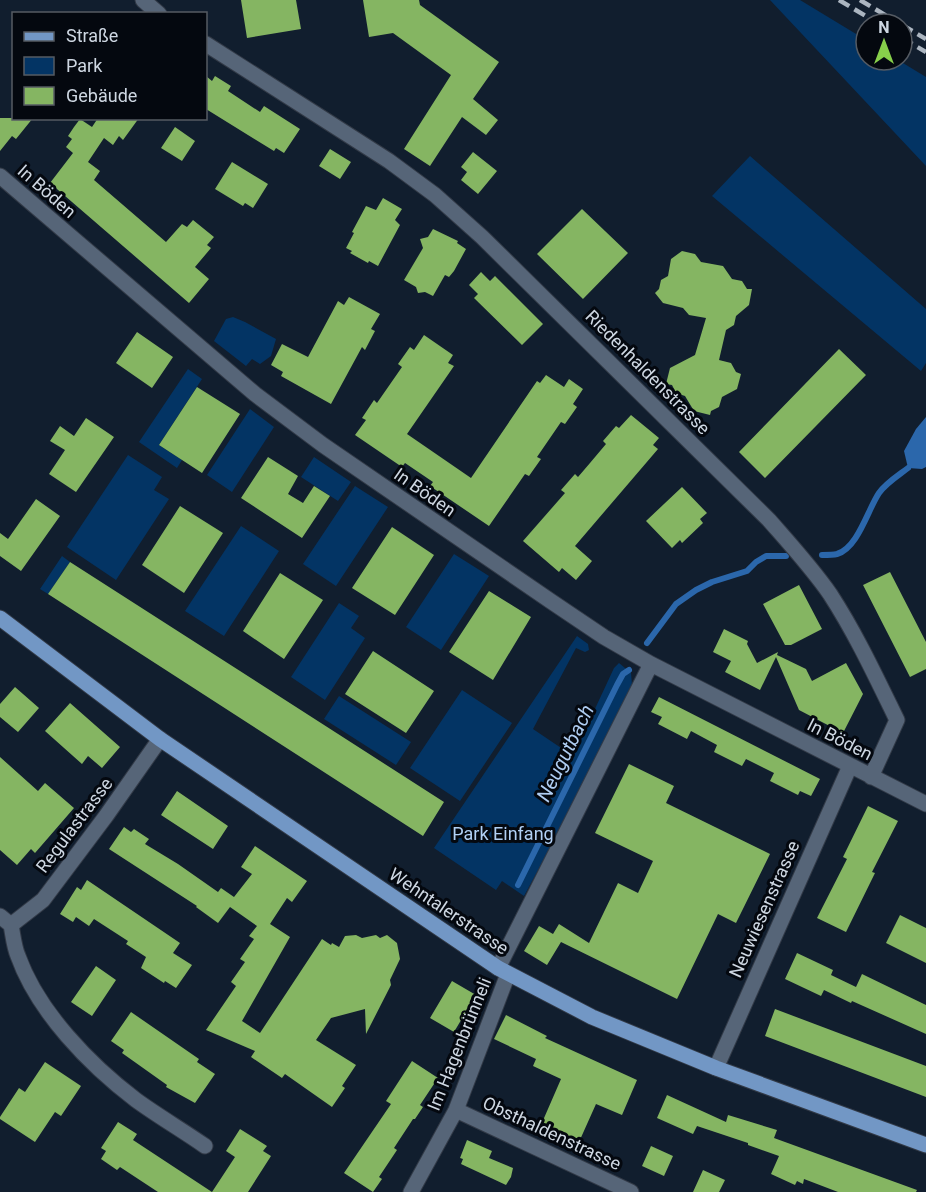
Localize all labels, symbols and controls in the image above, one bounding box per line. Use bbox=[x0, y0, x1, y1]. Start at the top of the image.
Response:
legend bbox=[12, 12, 207, 120]
north arrow bbox=[854, 12, 914, 72]
text: N bbox=[878, 18, 890, 37]
text: Straße bbox=[66, 25, 118, 46]
text: Park bbox=[66, 55, 103, 76]
text: Gebäude bbox=[66, 85, 137, 106]
street label: In Böden bbox=[14, 160, 80, 222]
street label: Riedenhaldenstrasse bbox=[581, 305, 715, 439]
street label: In Böden bbox=[390, 463, 460, 521]
water label: Neugutbach bbox=[531, 701, 599, 805]
street label: In Böden bbox=[804, 714, 876, 764]
street label: Regulastrasse bbox=[31, 773, 117, 877]
park label: Park Einfang bbox=[452, 823, 554, 844]
street label: Neuwiesenstrasse bbox=[724, 837, 804, 981]
street label: Wehntalerstrasse bbox=[385, 863, 513, 959]
street label: Im Hagenbrünneli bbox=[423, 974, 495, 1114]
street label: Obsthaldenstrasse bbox=[479, 1092, 625, 1174]

